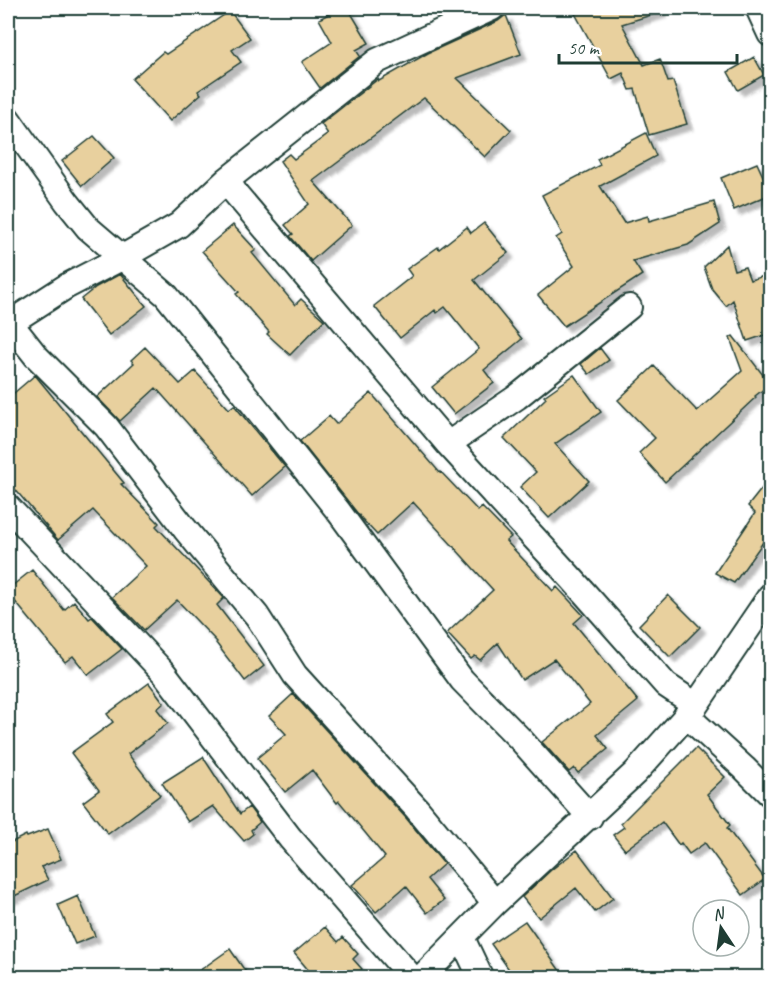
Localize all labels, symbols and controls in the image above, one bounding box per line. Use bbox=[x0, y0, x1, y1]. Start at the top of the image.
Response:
scale bar bbox=[559, 27, 738, 65]
text: 50 m bbox=[568, 37, 601, 59]
north arrow bbox=[691, 898, 751, 958]
text: N bbox=[711, 903, 728, 925]

